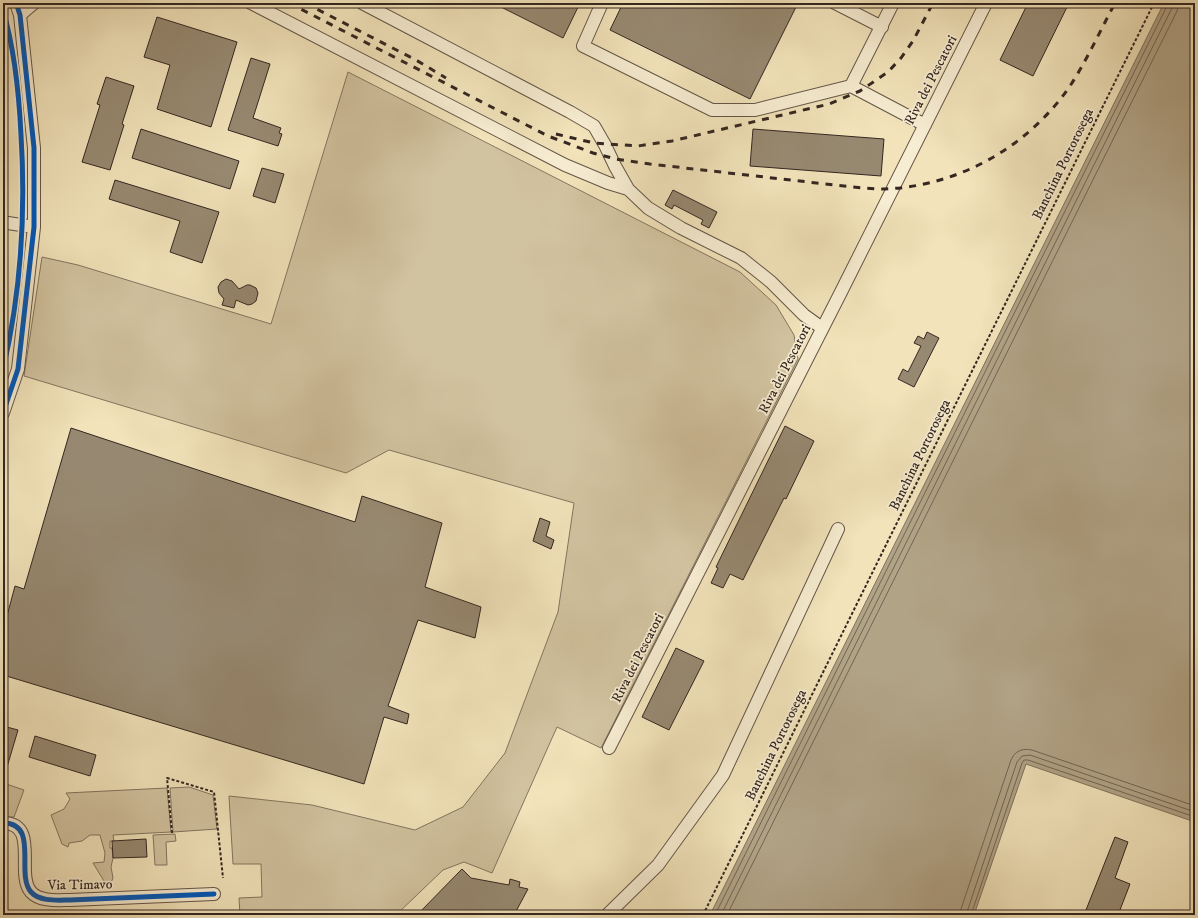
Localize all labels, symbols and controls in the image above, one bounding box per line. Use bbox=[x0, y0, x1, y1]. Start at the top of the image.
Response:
street label: Riva dei Pescatori bbox=[901, 32, 961, 128]
street label: Banchina Portorosega bbox=[1028, 105, 1098, 223]
street label: Riva dei Pescatori bbox=[755, 321, 815, 417]
street label: Banchina Portorosega bbox=[885, 396, 955, 514]
street label: Riva dei Pescatori bbox=[608, 610, 668, 706]
street label: Banchina Portorosega bbox=[741, 686, 811, 804]
street label: Via Timavo bbox=[46, 875, 113, 895]

